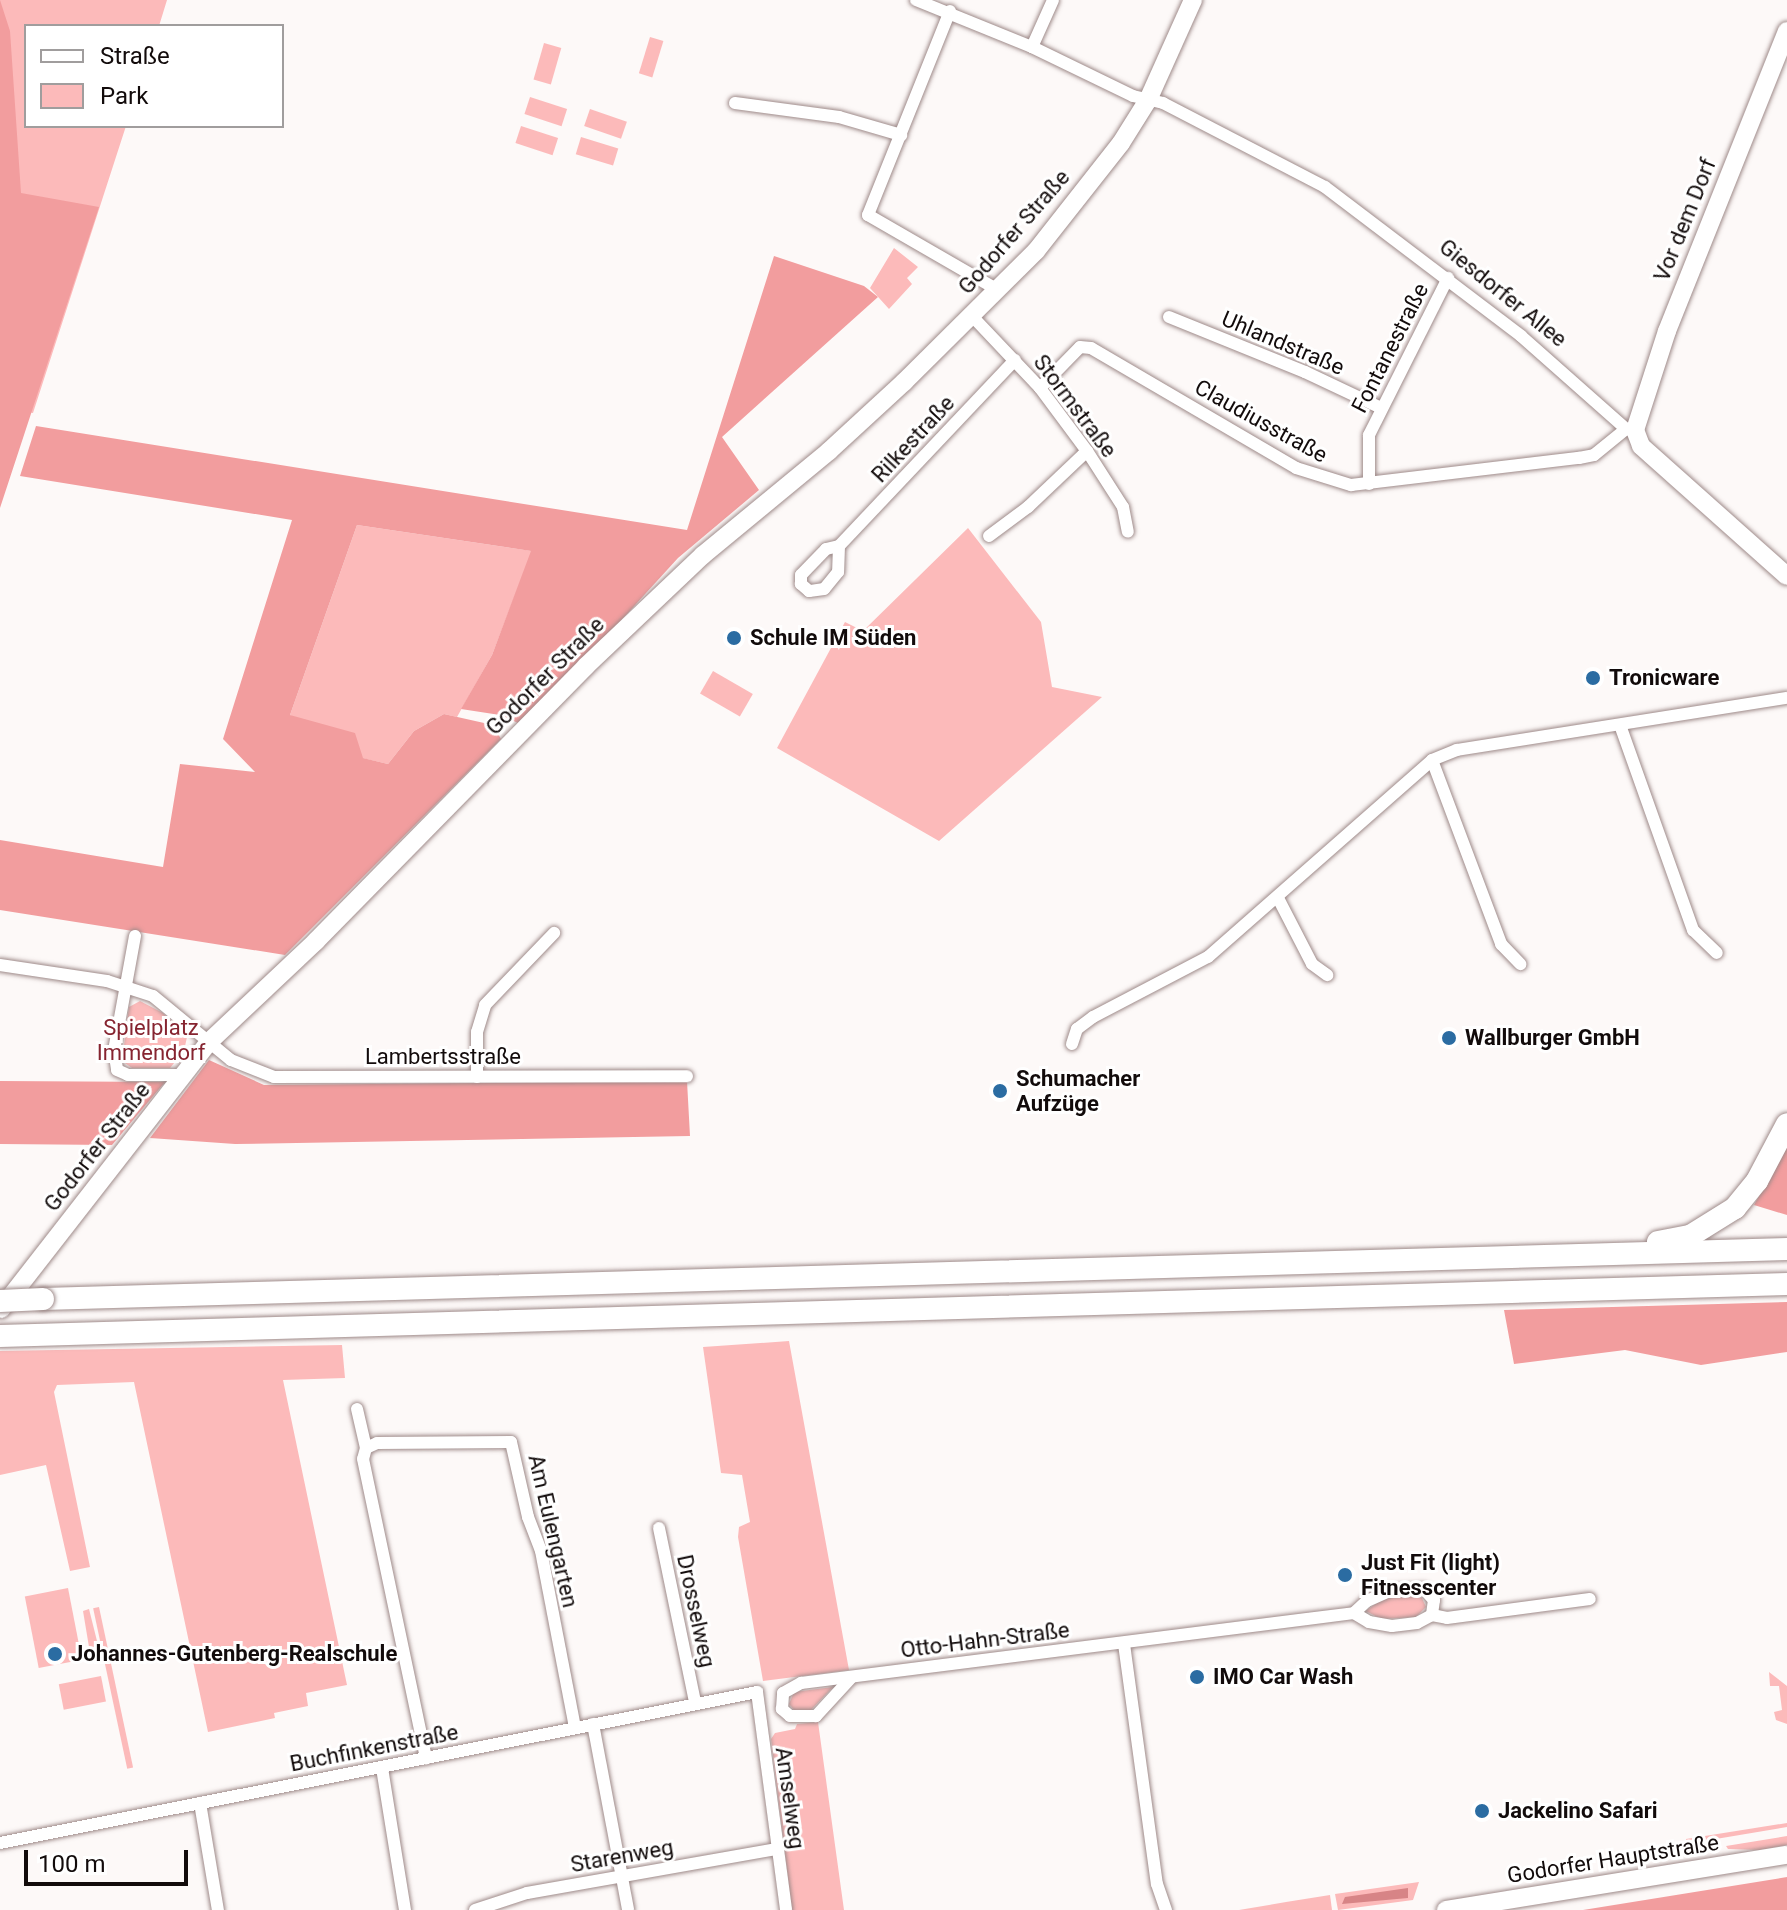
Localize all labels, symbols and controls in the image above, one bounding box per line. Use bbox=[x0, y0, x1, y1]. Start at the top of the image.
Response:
legend bbox=[24, 24, 284, 128]
text: Straße bbox=[100, 42, 170, 70]
text: Park bbox=[100, 82, 148, 110]
street label: Vor dem Dorf bbox=[1648, 155, 1722, 285]
street label: Godorfer Straße bbox=[953, 164, 1075, 300]
street label: Giesdorfer Allee bbox=[1434, 234, 1572, 352]
street label: Fontanestraße bbox=[1346, 279, 1434, 417]
street label: Uhlandstraße bbox=[1218, 305, 1348, 381]
street label: Stormstraße bbox=[1028, 349, 1122, 463]
street label: Claudiusstraße bbox=[1190, 374, 1332, 468]
street label: Rilkestraße bbox=[866, 390, 960, 488]
street label: Godorfer Straße bbox=[480, 611, 610, 741]
place label: Schule IM Süden bbox=[750, 625, 916, 651]
marker: Schule IM Süden bbox=[725, 629, 743, 647]
place label: Tronicware bbox=[1609, 665, 1719, 691]
marker: Tronicware bbox=[1584, 669, 1602, 687]
park label: Spielplatz Immendorf bbox=[97, 1014, 205, 1066]
place label: Wallburger GmbH bbox=[1465, 1025, 1640, 1051]
marker: Wallburger GmbH bbox=[1440, 1029, 1458, 1047]
street label: Lambertsstraße bbox=[365, 1044, 521, 1070]
place label: Schumacher Aufzüge bbox=[1016, 1065, 1140, 1116]
street label: Godorfer Straße bbox=[39, 1077, 155, 1217]
marker: Schumacher Aufzüge bbox=[991, 1082, 1009, 1100]
street label: Am Eulengarten bbox=[523, 1452, 583, 1610]
place label: Just Fit (light) Fitnesscenter bbox=[1361, 1549, 1500, 1600]
street label: Drosselweg bbox=[671, 1552, 721, 1670]
marker: Just Fit (light) Fitnesscenter bbox=[1336, 1566, 1354, 1584]
street label: Otto-Hahn-Straße bbox=[899, 1617, 1071, 1663]
place label: Johannes-Gutenberg-Realschule bbox=[71, 1641, 397, 1667]
marker: Johannes-Gutenberg-Realschule bbox=[46, 1645, 64, 1663]
place label: IMO Car Wash bbox=[1213, 1664, 1353, 1690]
marker: IMO Car Wash bbox=[1188, 1668, 1206, 1686]
street label: Buchfinkenstraße bbox=[288, 1719, 460, 1777]
street label: Amselweg bbox=[770, 1745, 810, 1851]
place label: Jackelino Safari bbox=[1498, 1798, 1658, 1824]
marker: Jackelino Safari bbox=[1473, 1802, 1491, 1820]
street label: Godorfer Hauptstraße bbox=[1505, 1829, 1721, 1889]
scale bar bbox=[28, 1834, 192, 1884]
street label: Starenweg bbox=[569, 1834, 675, 1878]
text: 100 m bbox=[38, 1850, 105, 1878]

